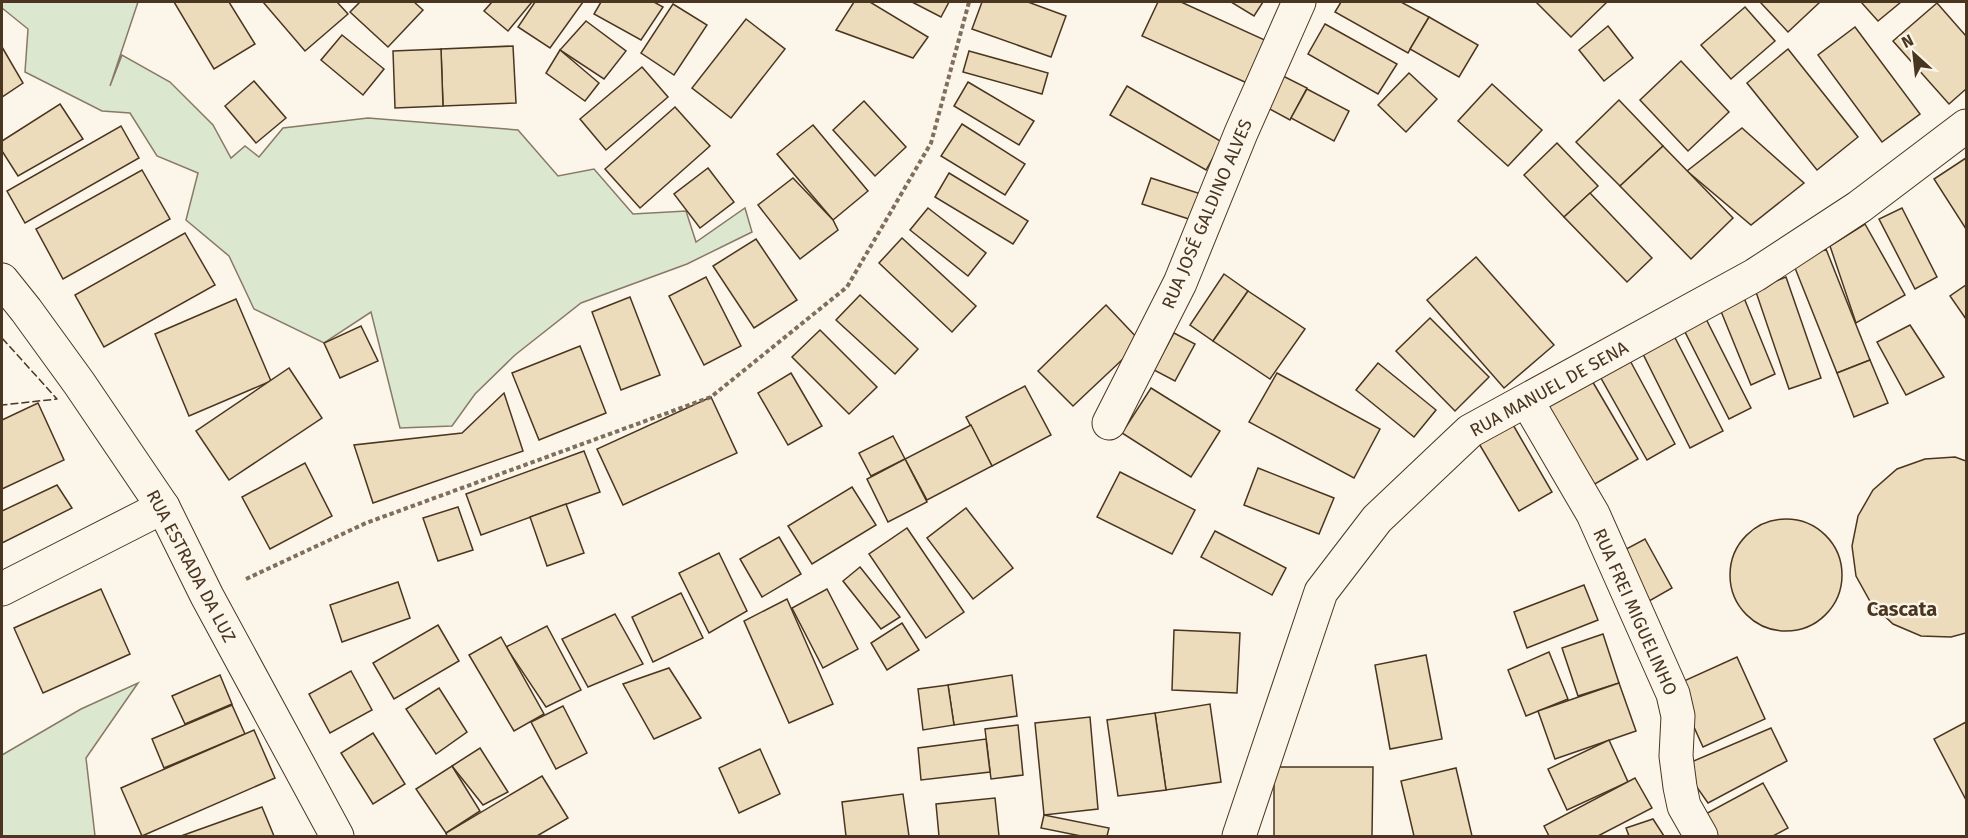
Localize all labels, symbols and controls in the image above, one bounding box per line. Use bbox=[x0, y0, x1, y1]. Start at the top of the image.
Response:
north arrow bbox=[1884, 24, 1944, 84]
text: N bbox=[1898, 30, 1916, 52]
street label: RUA JOSÉ GALDINO ALVES bbox=[1156, 115, 1257, 312]
street label: RUA MANUEL DE SENA bbox=[1466, 336, 1633, 442]
street label: RUA ESTRADA DA LUZ bbox=[141, 486, 241, 646]
street label: RUA FREI MIGUELINHO bbox=[1588, 525, 1682, 699]
district label: Cascata bbox=[1867, 597, 1937, 621]

